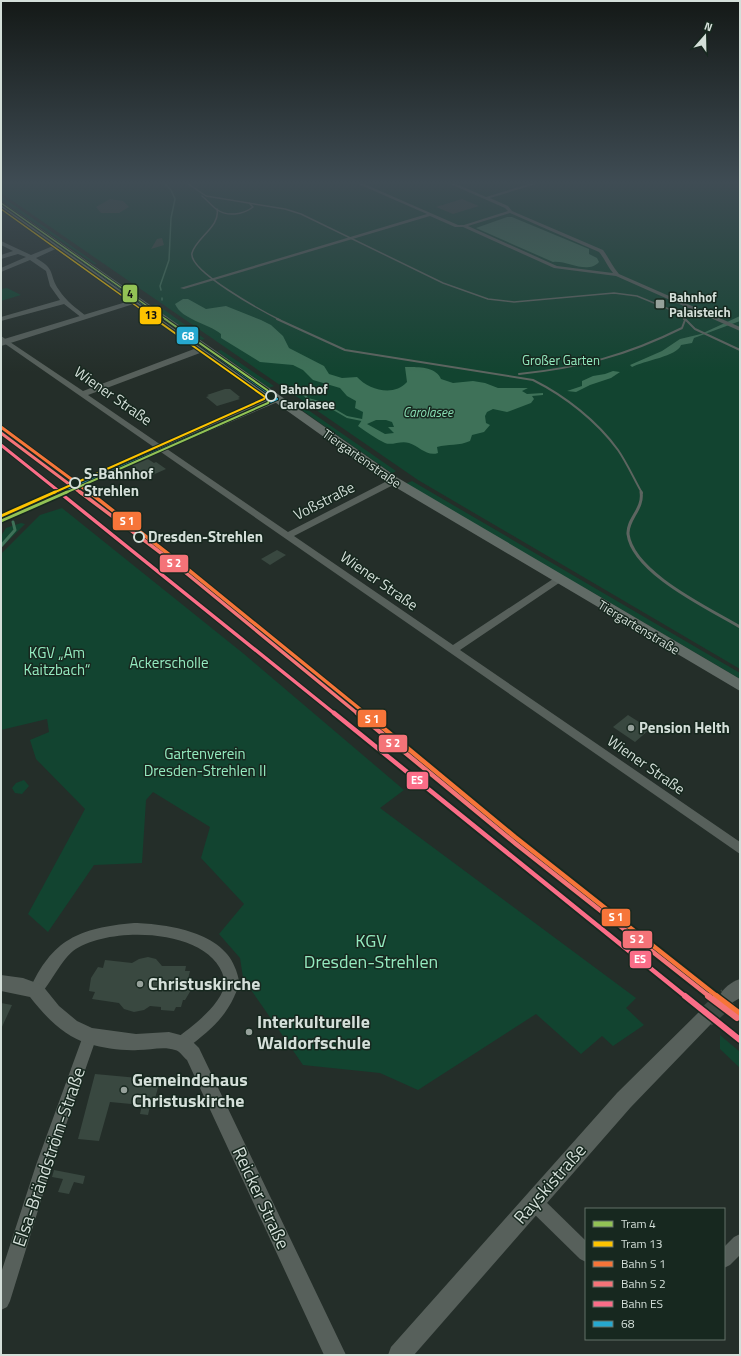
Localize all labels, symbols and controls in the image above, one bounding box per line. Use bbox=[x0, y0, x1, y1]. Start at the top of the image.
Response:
north arrow bbox=[685, 16, 725, 56]
text: N bbox=[702, 18, 715, 35]
line badge: 4 bbox=[122, 284, 138, 303]
text: 4 bbox=[127, 286, 133, 302]
place label: Bahnhof Palaisteich bbox=[669, 287, 731, 322]
marker: Bahnhof Palaisteich bbox=[654, 298, 666, 310]
line badge: 13 bbox=[139, 306, 162, 325]
text: 13 bbox=[145, 307, 157, 323]
line badge: 68 bbox=[176, 326, 199, 345]
text: 68 bbox=[182, 328, 194, 344]
park label: Großer Garten bbox=[522, 350, 600, 370]
street label: Wiener Straße bbox=[70, 360, 157, 431]
place label: Bahnhof Carolasee bbox=[280, 379, 335, 414]
marker: Bahnhof Carolasee bbox=[265, 390, 277, 402]
water label: Carolasee bbox=[403, 402, 454, 422]
street label: Tiergartenstraße bbox=[319, 423, 405, 493]
place label: S-Bahnhof Strehlen bbox=[84, 462, 154, 502]
street label: Voßstraße bbox=[289, 475, 358, 526]
marker: S-Bahnhof Strehlen bbox=[69, 477, 81, 489]
line badge: S 1 bbox=[112, 511, 142, 531]
text: S 1 bbox=[120, 513, 134, 529]
place label: Dresden-Strehlen bbox=[148, 525, 263, 548]
marker: Dresden-Strehlen bbox=[133, 531, 145, 543]
street label: Wiener Straße bbox=[336, 545, 423, 616]
line badge: S 2 bbox=[159, 554, 189, 573]
text: S 2 bbox=[167, 555, 181, 571]
street label: Tiergartenstraße bbox=[594, 595, 684, 659]
park label: KGV „Am Kaitzbach“ bbox=[24, 641, 90, 681]
park label: Ackerscholle bbox=[129, 651, 209, 674]
line badge: S 1 bbox=[357, 709, 387, 728]
text: S 1 bbox=[365, 711, 379, 727]
place label: Pension Helth bbox=[639, 716, 730, 739]
marker: Pension Helth bbox=[626, 723, 636, 733]
street label: Wiener Straße bbox=[603, 729, 690, 800]
line badge: S 2 bbox=[378, 734, 408, 753]
text: S 2 bbox=[386, 735, 400, 751]
park label: Gartenverein Dresden-Strehlen II bbox=[144, 742, 266, 782]
line badge: ES bbox=[406, 771, 429, 790]
text: ES bbox=[411, 772, 423, 788]
line badge: S 1 bbox=[601, 908, 631, 927]
text: S 1 bbox=[609, 909, 623, 925]
park label: KGV Dresden-Strehlen bbox=[304, 927, 438, 975]
line badge: S 2 bbox=[622, 930, 653, 949]
text: S 2 bbox=[630, 931, 644, 947]
line badge: ES bbox=[629, 950, 652, 969]
text: ES bbox=[634, 951, 646, 967]
place label: Christuskirche bbox=[148, 970, 260, 997]
marker: Christuskirche bbox=[135, 979, 145, 989]
place label: Interkulturelle Waldorfschule bbox=[257, 1008, 371, 1056]
marker: Interkulturelle Waldorfschule bbox=[244, 1027, 254, 1037]
street label: Elsa-Brändström-Straße bbox=[5, 1063, 92, 1250]
place label: Gemeindehaus Christuskirche bbox=[132, 1066, 248, 1114]
marker: Gemeindehaus Christuskirche bbox=[119, 1085, 129, 1095]
street label: Rayskistraße bbox=[507, 1138, 592, 1230]
street label: Reicker Straße bbox=[226, 1142, 297, 1253]
legend bbox=[585, 1208, 725, 1340]
text: Tram 4 bbox=[621, 1214, 656, 1233]
text: Tram 13 bbox=[621, 1234, 663, 1253]
text: Bahn S 1 bbox=[621, 1254, 666, 1273]
text: Bahn S 2 bbox=[621, 1274, 666, 1293]
text: Bahn ES bbox=[621, 1294, 663, 1313]
text: 68 bbox=[621, 1314, 635, 1333]

